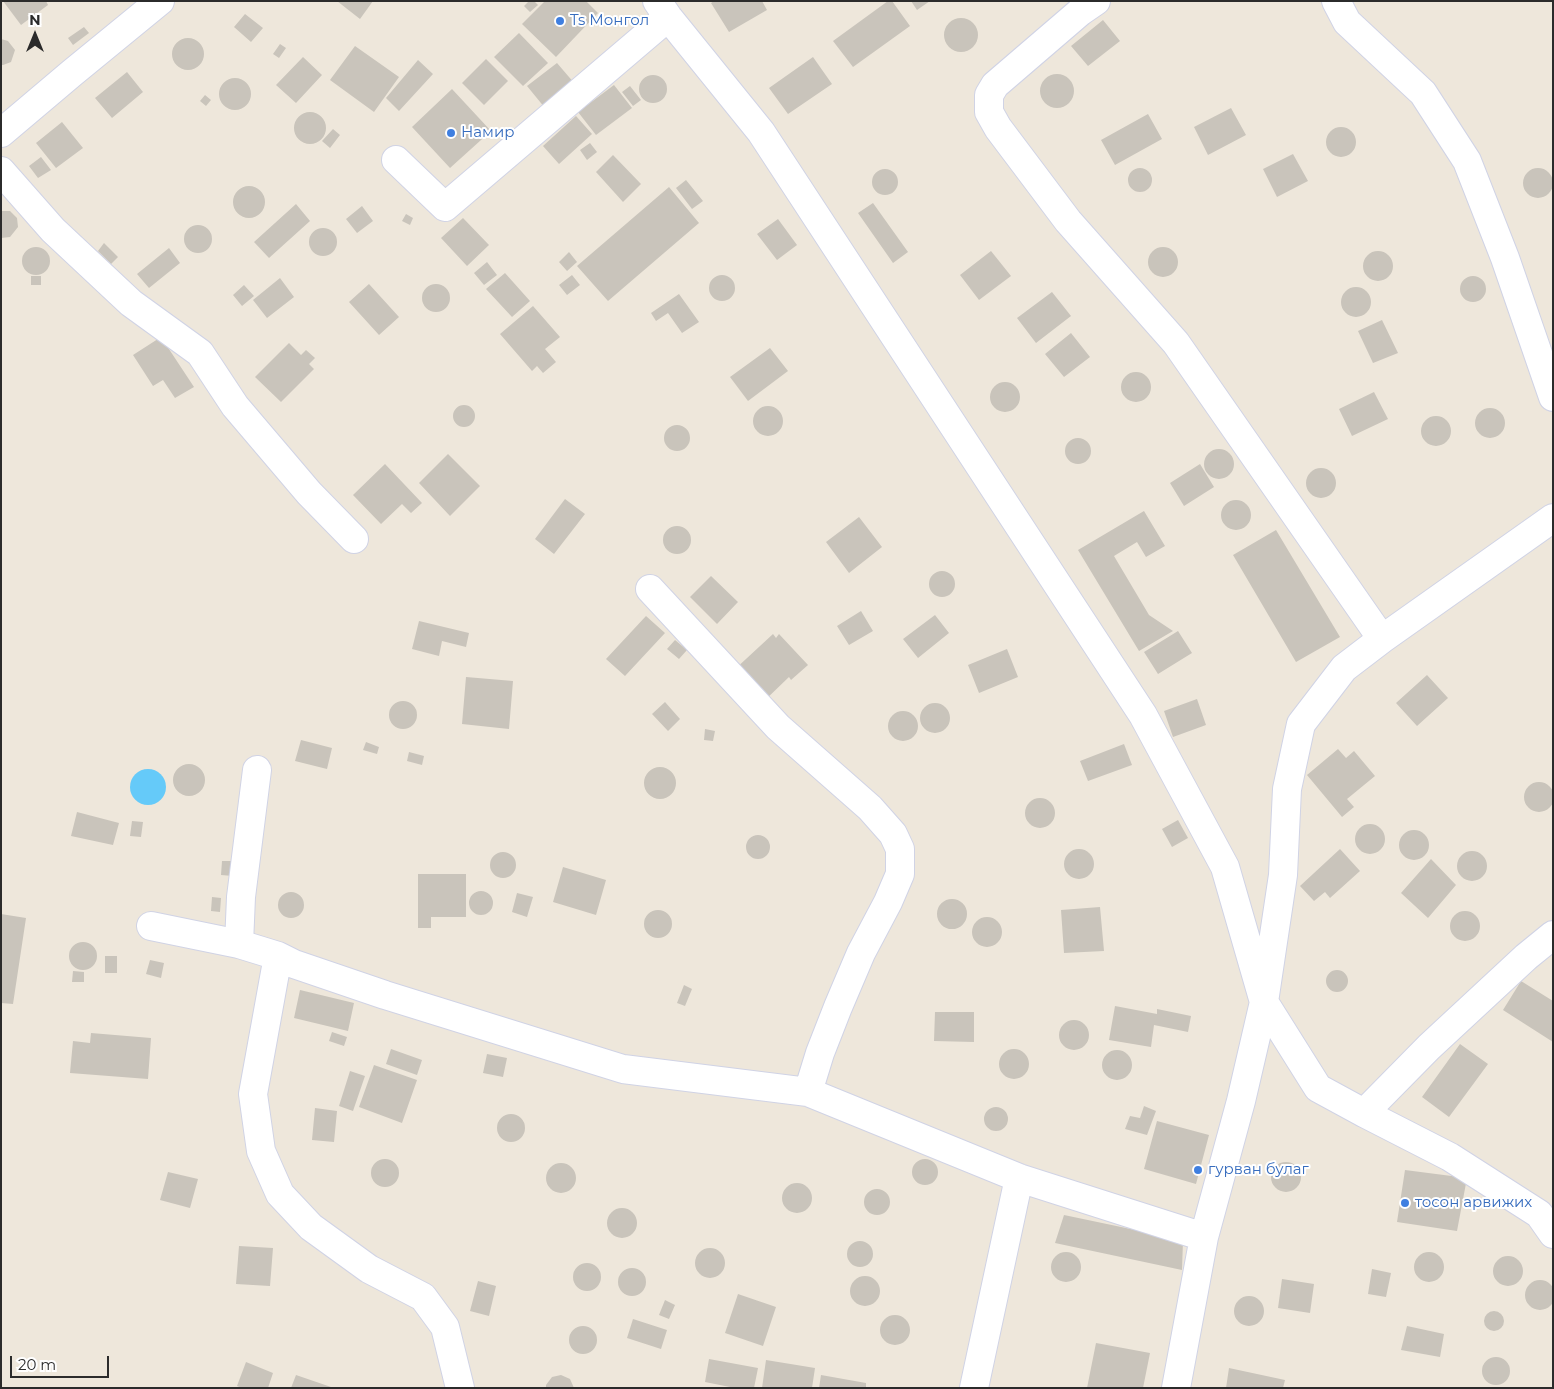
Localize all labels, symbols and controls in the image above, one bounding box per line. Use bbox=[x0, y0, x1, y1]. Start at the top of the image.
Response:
north arrow bbox=[10, 10, 60, 60]
text: N bbox=[29, 11, 41, 29]
place label: Ts Монгол bbox=[570, 12, 649, 30]
marker: Ts Монгол bbox=[554, 15, 566, 27]
place label: Намир bbox=[461, 124, 515, 142]
marker: Намир bbox=[445, 127, 457, 139]
place label: гурван булаг bbox=[1208, 1161, 1309, 1179]
marker: гурван булаг bbox=[1192, 1164, 1204, 1176]
place label: тосон арвижих bbox=[1415, 1194, 1532, 1212]
marker: тосон арвижих bbox=[1399, 1197, 1411, 1209]
scale bar bbox=[12, 1346, 111, 1378]
text: 20 m bbox=[18, 1355, 56, 1374]

